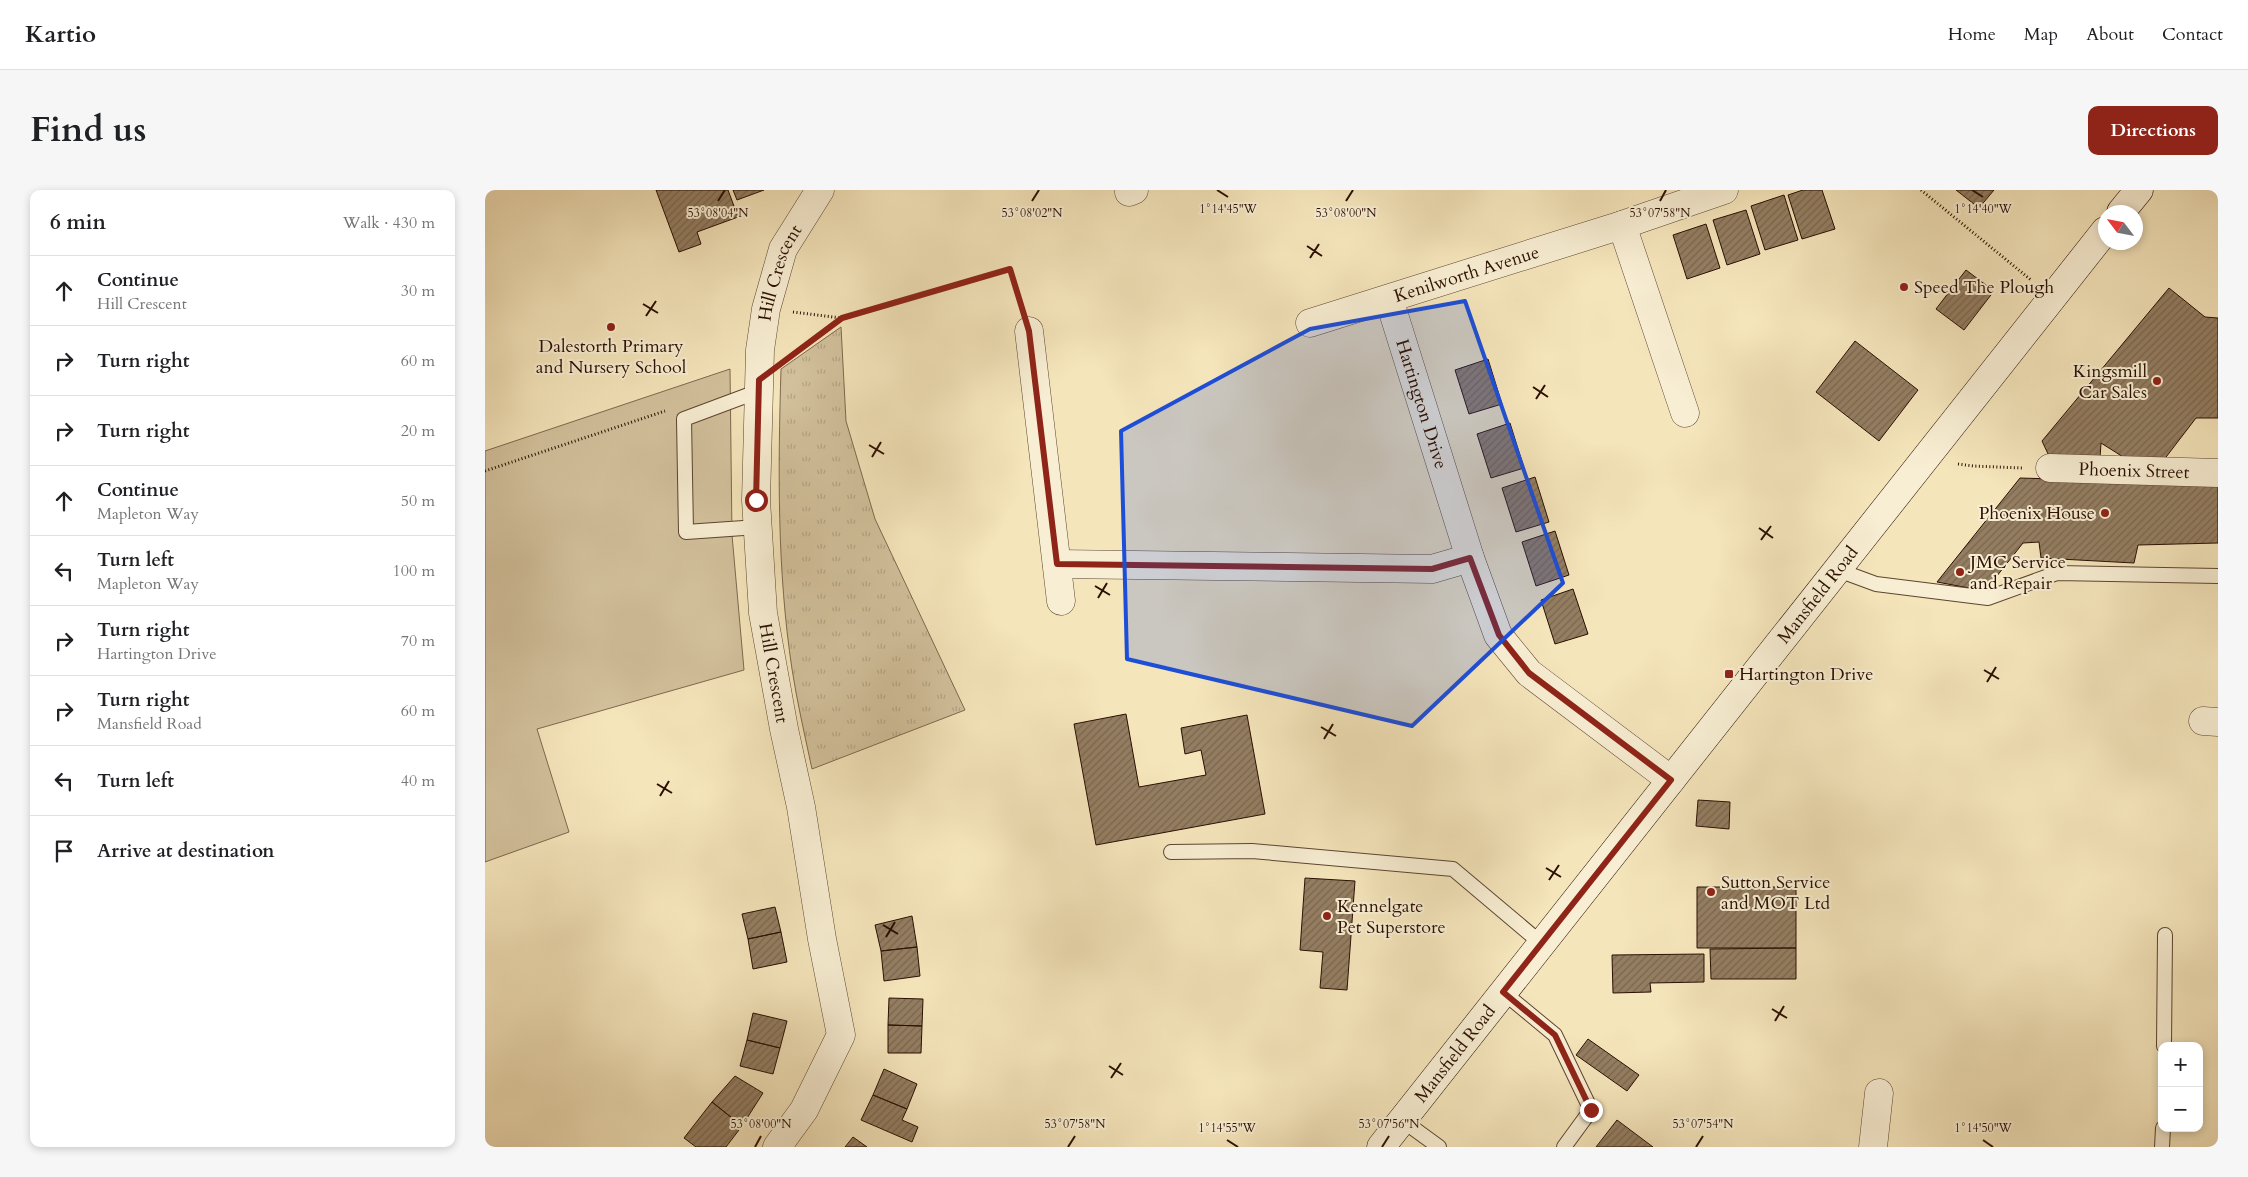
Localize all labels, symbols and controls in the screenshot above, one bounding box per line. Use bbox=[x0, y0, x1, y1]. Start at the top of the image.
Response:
text: Kartio bbox=[25, 18, 96, 51]
text: Home bbox=[1948, 22, 1996, 47]
text: Map bbox=[2024, 22, 2058, 47]
text: About bbox=[2086, 22, 2134, 47]
text: Contact bbox=[2162, 22, 2223, 47]
text: Find us bbox=[30, 106, 146, 154]
button: Directions bbox=[2088, 106, 2218, 155]
text: 1°14'45"W bbox=[1199, 201, 1258, 217]
text: 1°14'40"W bbox=[1954, 201, 2013, 217]
text: 53°08'04"N bbox=[688, 205, 749, 221]
text: 53°08'02"N bbox=[1002, 205, 1063, 221]
text: 53°08'00"N bbox=[1316, 205, 1377, 221]
text: 53°07'58"N bbox=[1630, 205, 1691, 221]
north arrow bbox=[2098, 205, 2143, 250]
text: 6 min bbox=[50, 208, 106, 237]
text: Walk · 430 m bbox=[343, 212, 435, 234]
street label: Hill Crescent bbox=[752, 220, 808, 323]
street label: Kenilworth Avenue bbox=[1391, 240, 1542, 309]
text: Continue bbox=[97, 267, 179, 293]
place label: Speed The Plough bbox=[1914, 275, 2054, 300]
icon: ahead bbox=[50, 277, 78, 305]
text: 30 m bbox=[401, 280, 435, 302]
marker: Speed The Plough bbox=[1898, 281, 1910, 293]
text: Hill Crescent bbox=[97, 293, 187, 315]
marker: Dalestorth Primary and Nursery School bbox=[605, 321, 617, 333]
place label: Dalestorth Primary and Nursery School bbox=[536, 334, 687, 380]
street label: Hartington Drive bbox=[1389, 336, 1453, 472]
icon: right bbox=[50, 347, 78, 375]
text: Turn right bbox=[97, 348, 189, 374]
text: 60 m bbox=[401, 350, 435, 372]
place label: Kingsmill Car Sales bbox=[2073, 359, 2147, 405]
marker: Kingsmill Car Sales bbox=[2151, 375, 2163, 387]
icon: right bbox=[50, 417, 78, 445]
text: Turn right bbox=[97, 418, 189, 444]
text: 20 m bbox=[401, 420, 435, 442]
street label: Phoenix Street bbox=[2078, 457, 2190, 485]
text: Continue bbox=[97, 477, 179, 503]
icon: ahead bbox=[50, 487, 78, 515]
route start bbox=[745, 489, 768, 512]
text: 50 m bbox=[401, 490, 435, 512]
place label: Phoenix House bbox=[1979, 501, 2095, 526]
text: Mapleton Way bbox=[97, 503, 199, 525]
marker: Phoenix House bbox=[2099, 507, 2111, 519]
street label: Mansfield Road bbox=[1772, 541, 1865, 649]
text: Turn left bbox=[97, 547, 174, 573]
place label: JMC Service and Repair bbox=[1967, 550, 2066, 596]
icon: left bbox=[50, 557, 78, 585]
text: 100 m bbox=[393, 560, 435, 582]
marker: JMC Service and Repair bbox=[1954, 566, 1966, 578]
text: Mapleton Way bbox=[97, 573, 199, 595]
text: Turn right bbox=[97, 617, 189, 643]
street label: Hill Crescent bbox=[752, 621, 795, 725]
icon: right bbox=[50, 627, 78, 655]
text: 70 m bbox=[401, 630, 435, 652]
text: Hartington Drive bbox=[97, 643, 217, 665]
place label: Hartington Drive bbox=[1739, 662, 1873, 687]
marker: Hartington Drive bbox=[1723, 668, 1735, 680]
text: Turn right bbox=[97, 687, 189, 713]
icon: right bbox=[50, 697, 78, 725]
text: 60 m bbox=[401, 700, 435, 722]
text: Mansfield Road bbox=[97, 713, 202, 735]
icon: left bbox=[50, 767, 78, 795]
text: Turn left bbox=[97, 768, 174, 794]
text: 40 m bbox=[401, 770, 435, 792]
icon: arrive bbox=[50, 837, 78, 865]
text: Arrive at destination bbox=[97, 838, 274, 864]
place label: Sutton Service and MOT Ltd bbox=[1721, 870, 1831, 916]
marker: Sutton Service and MOT Ltd bbox=[1705, 886, 1717, 898]
place label: Kennelgate Pet Superstore bbox=[1337, 894, 1446, 940]
marker: Kennelgate Pet Superstore bbox=[1321, 910, 1333, 922]
street label: Mansfield Road bbox=[1409, 1000, 1502, 1108]
map controls bbox=[2158, 1042, 2203, 1132]
button: + bbox=[2158, 1042, 2203, 1087]
button: − bbox=[2158, 1087, 2203, 1132]
route end bbox=[1580, 1099, 1603, 1122]
text: 53°08'00"N bbox=[731, 1116, 792, 1132]
text: 53°07'58"N bbox=[1045, 1116, 1106, 1132]
text: 53°07'56"N bbox=[1359, 1116, 1420, 1132]
text: 53°07'54"N bbox=[1673, 1116, 1734, 1132]
text: 1°14'55"W bbox=[1198, 1120, 1257, 1136]
text: 1°14'50"W bbox=[1954, 1120, 2013, 1136]

